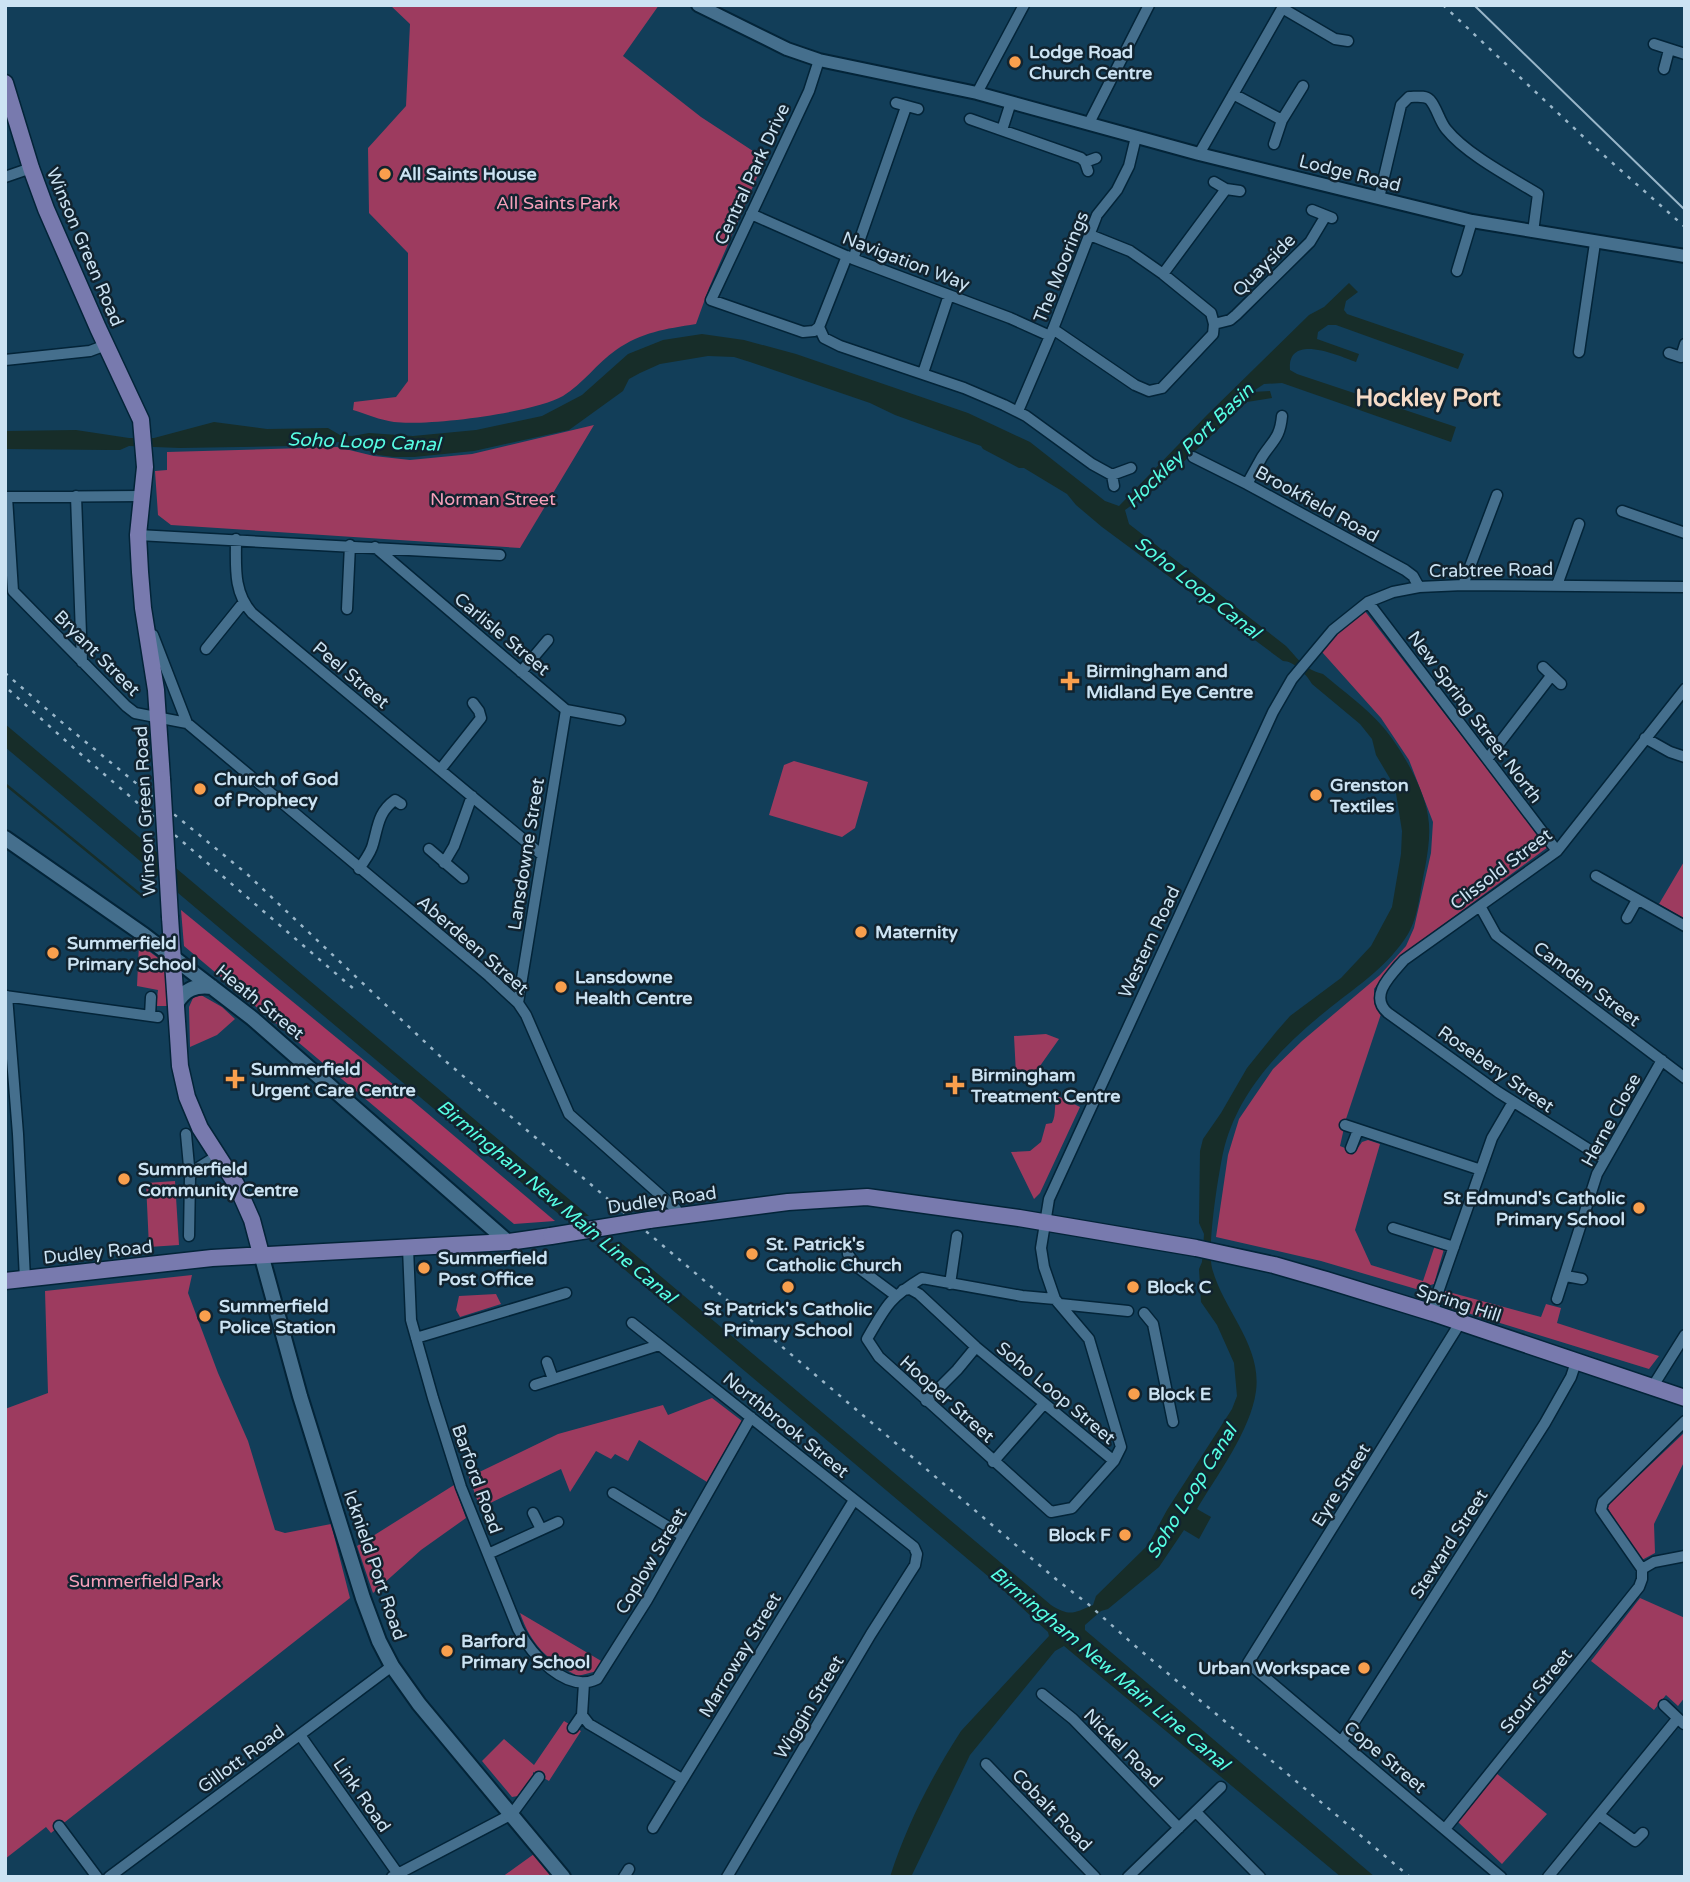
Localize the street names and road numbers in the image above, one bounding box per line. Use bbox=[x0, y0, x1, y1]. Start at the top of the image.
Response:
street label: Central Park Drive bbox=[710, 100, 794, 248]
street label: Lodge Road bbox=[1297, 150, 1403, 196]
street label: Winson Green Road bbox=[42, 164, 128, 330]
street label: The Moorings bbox=[1029, 208, 1093, 326]
street label: Navigation Way bbox=[839, 227, 973, 296]
street label: Quayside bbox=[1228, 229, 1300, 301]
street label: Brookfield Road bbox=[1251, 461, 1383, 547]
street label: Crabtree Road bbox=[1429, 558, 1553, 582]
street label: Carlisle Street bbox=[450, 588, 554, 680]
street label: Bryant Street bbox=[49, 605, 145, 701]
street label: New Spring Street North bbox=[1403, 627, 1547, 807]
street label: Peel Street bbox=[308, 637, 394, 713]
street label: Winson Green Road bbox=[130, 725, 160, 897]
street label: Lansdowne Street bbox=[503, 776, 549, 932]
street label: Clissold Street bbox=[1446, 824, 1556, 914]
street label: Western Road bbox=[1113, 883, 1185, 1001]
street label: Aberdeen Street bbox=[413, 891, 533, 999]
street label: Camden Street bbox=[1529, 937, 1645, 1031]
street label: Heath Street bbox=[211, 960, 309, 1044]
street label: Rosebery Street bbox=[1434, 1021, 1558, 1117]
street label: Herne Close bbox=[1576, 1070, 1646, 1170]
street label: Dudley Road bbox=[606, 1181, 718, 1219]
street label: Dudley Road bbox=[42, 1235, 154, 1269]
street label: Spring Hill bbox=[1414, 1279, 1504, 1327]
street label: Soho Loop Street bbox=[992, 1337, 1120, 1449]
street label: Hooper Street bbox=[895, 1351, 999, 1447]
street label: Northbrook Street bbox=[719, 1367, 854, 1483]
street label: Barford Road bbox=[447, 1421, 507, 1537]
street label: Eyre Street bbox=[1307, 1439, 1375, 1531]
street label: Steward Street bbox=[1405, 1485, 1493, 1603]
street label: Icknield Port Road bbox=[339, 1487, 411, 1643]
street label: Coplow Street bbox=[611, 1504, 691, 1618]
street label: Marroway Street bbox=[694, 1588, 786, 1721]
street label: Stour Street bbox=[1495, 1644, 1577, 1738]
street label: Wiggin Street bbox=[769, 1651, 849, 1763]
street label: Nickel Road bbox=[1079, 1704, 1167, 1792]
street label: Cope Street bbox=[1339, 1716, 1431, 1798]
street label: Gillott Road bbox=[193, 1720, 289, 1798]
street label: Link Road bbox=[328, 1754, 396, 1836]
street label: Cobalt Road bbox=[1007, 1764, 1097, 1856]

